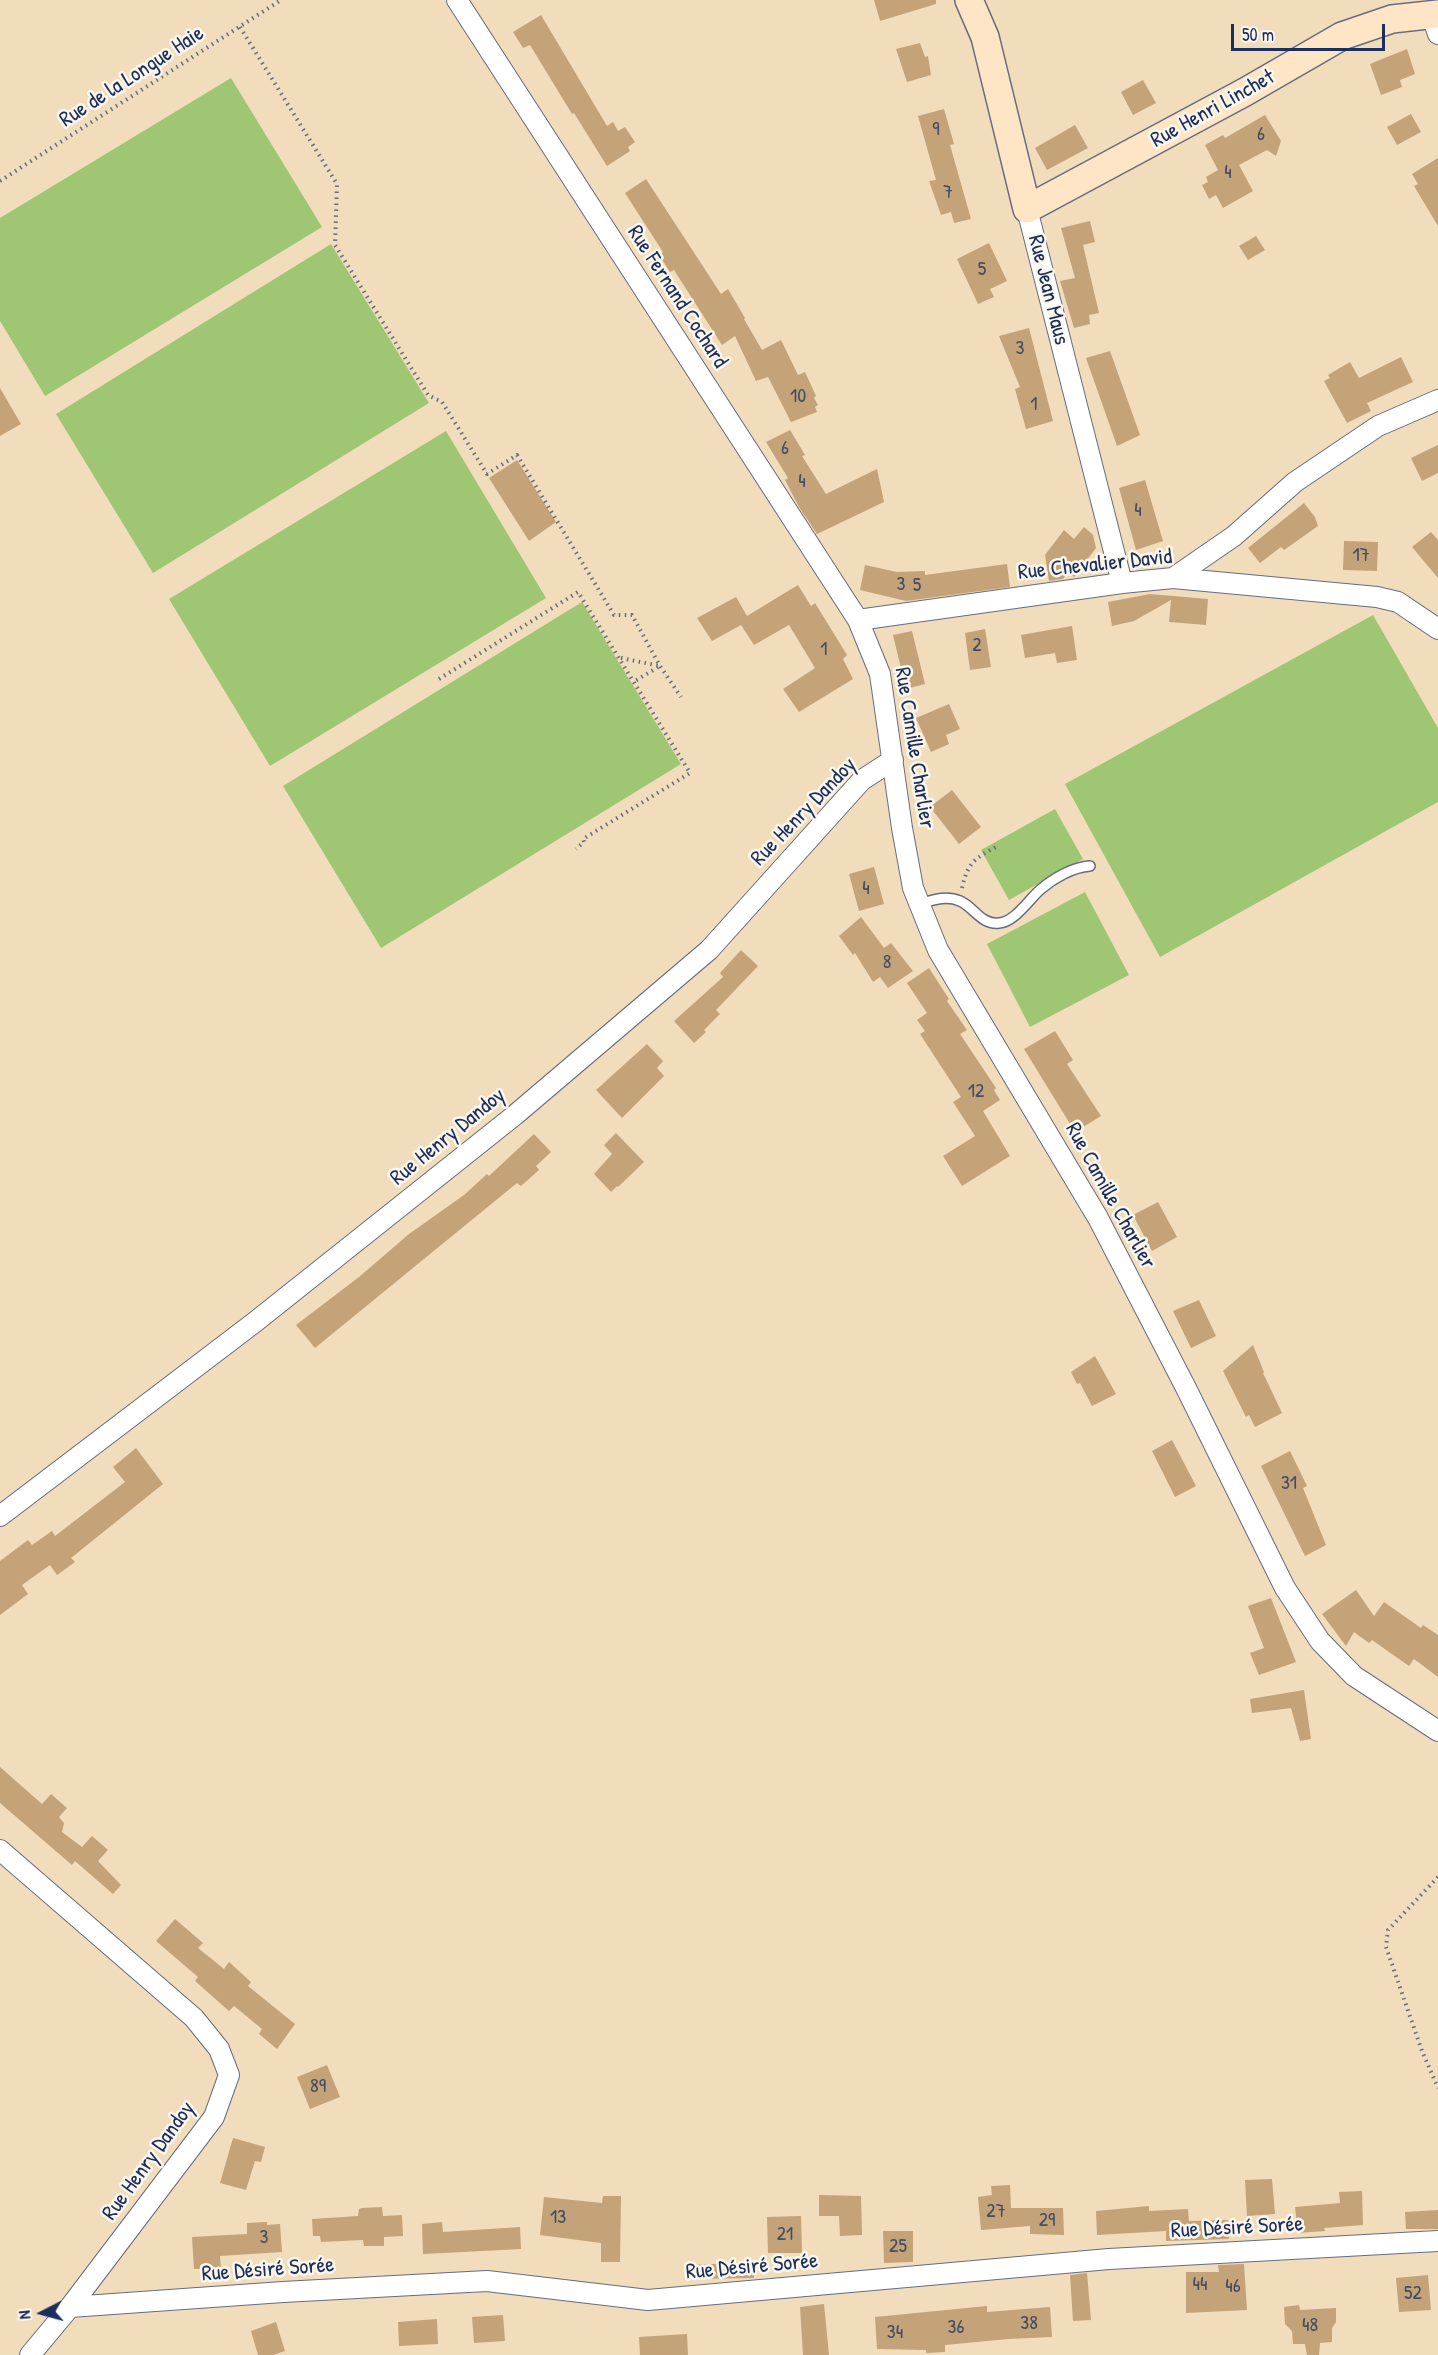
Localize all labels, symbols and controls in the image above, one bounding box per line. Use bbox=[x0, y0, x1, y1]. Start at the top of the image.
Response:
scale bar bbox=[1234, 12, 1388, 50]
street label: Rue de la Longue Haie bbox=[55, 21, 209, 133]
text: 50 m bbox=[1242, 22, 1274, 47]
street label: Rue Henri Linchet bbox=[1147, 64, 1279, 154]
house number: 9 bbox=[932, 118, 940, 142]
house number: 6 bbox=[1257, 123, 1265, 147]
house number: 4 bbox=[1224, 161, 1232, 185]
house number: 7 bbox=[943, 181, 953, 205]
street label: Rue Fernand Cochard bbox=[621, 221, 733, 373]
street label: Rue Jean Maus bbox=[1022, 232, 1074, 348]
house number: 5 bbox=[978, 258, 986, 282]
house number: 3 bbox=[1016, 337, 1024, 361]
house number: 10 bbox=[790, 385, 806, 409]
house number: 1 bbox=[1030, 393, 1038, 417]
house number: 6 bbox=[781, 437, 789, 461]
house number: 4 bbox=[798, 470, 806, 494]
house number: 4 bbox=[1134, 499, 1142, 523]
street label: Rue Chevalier David bbox=[1017, 544, 1173, 586]
house number: 17 bbox=[1352, 544, 1370, 568]
house number: 3 bbox=[897, 573, 905, 597]
house number: 5 bbox=[913, 574, 921, 598]
house number: 2 bbox=[972, 634, 982, 658]
house number: 1 bbox=[820, 638, 828, 662]
street label: Rue Camille Charlier bbox=[888, 666, 940, 830]
street label: Rue Henry Dandoy bbox=[746, 752, 862, 872]
house number: 4 bbox=[862, 877, 870, 901]
house number: 8 bbox=[883, 951, 891, 975]
house number: 12 bbox=[968, 1080, 984, 1104]
street label: Rue Henry Dandoy bbox=[385, 1083, 511, 1191]
street label: Rue Camille Charlier bbox=[1059, 1118, 1161, 1274]
house number: 31 bbox=[1281, 1472, 1297, 1496]
house number: 89 bbox=[310, 2075, 326, 2099]
street label: Rue Henry Dandoy bbox=[97, 2097, 201, 2225]
house number: 27 bbox=[986, 2200, 1006, 2224]
house number: 13 bbox=[550, 2206, 566, 2230]
house number: 29 bbox=[1039, 2209, 1055, 2233]
street label: Rue Désiré Sorée bbox=[1170, 2211, 1304, 2245]
house number: 21 bbox=[777, 2223, 793, 2247]
house number: 3 bbox=[260, 2226, 268, 2250]
house number: 25 bbox=[889, 2235, 907, 2259]
street label: Rue Désiré Sorée bbox=[685, 2248, 819, 2286]
street label: Rue Désiré Sorée bbox=[201, 2252, 335, 2288]
house number: 44 bbox=[1193, 2273, 1207, 2297]
house number: 46 bbox=[1225, 2275, 1241, 2299]
house number: 52 bbox=[1404, 2282, 1422, 2306]
north arrow bbox=[12, 2283, 72, 2343]
text: N bbox=[13, 2310, 35, 2320]
house number: 38 bbox=[1020, 2312, 1038, 2336]
house number: 48 bbox=[1302, 2314, 1318, 2338]
house number: 36 bbox=[948, 2316, 964, 2340]
house number: 34 bbox=[887, 2321, 903, 2345]

